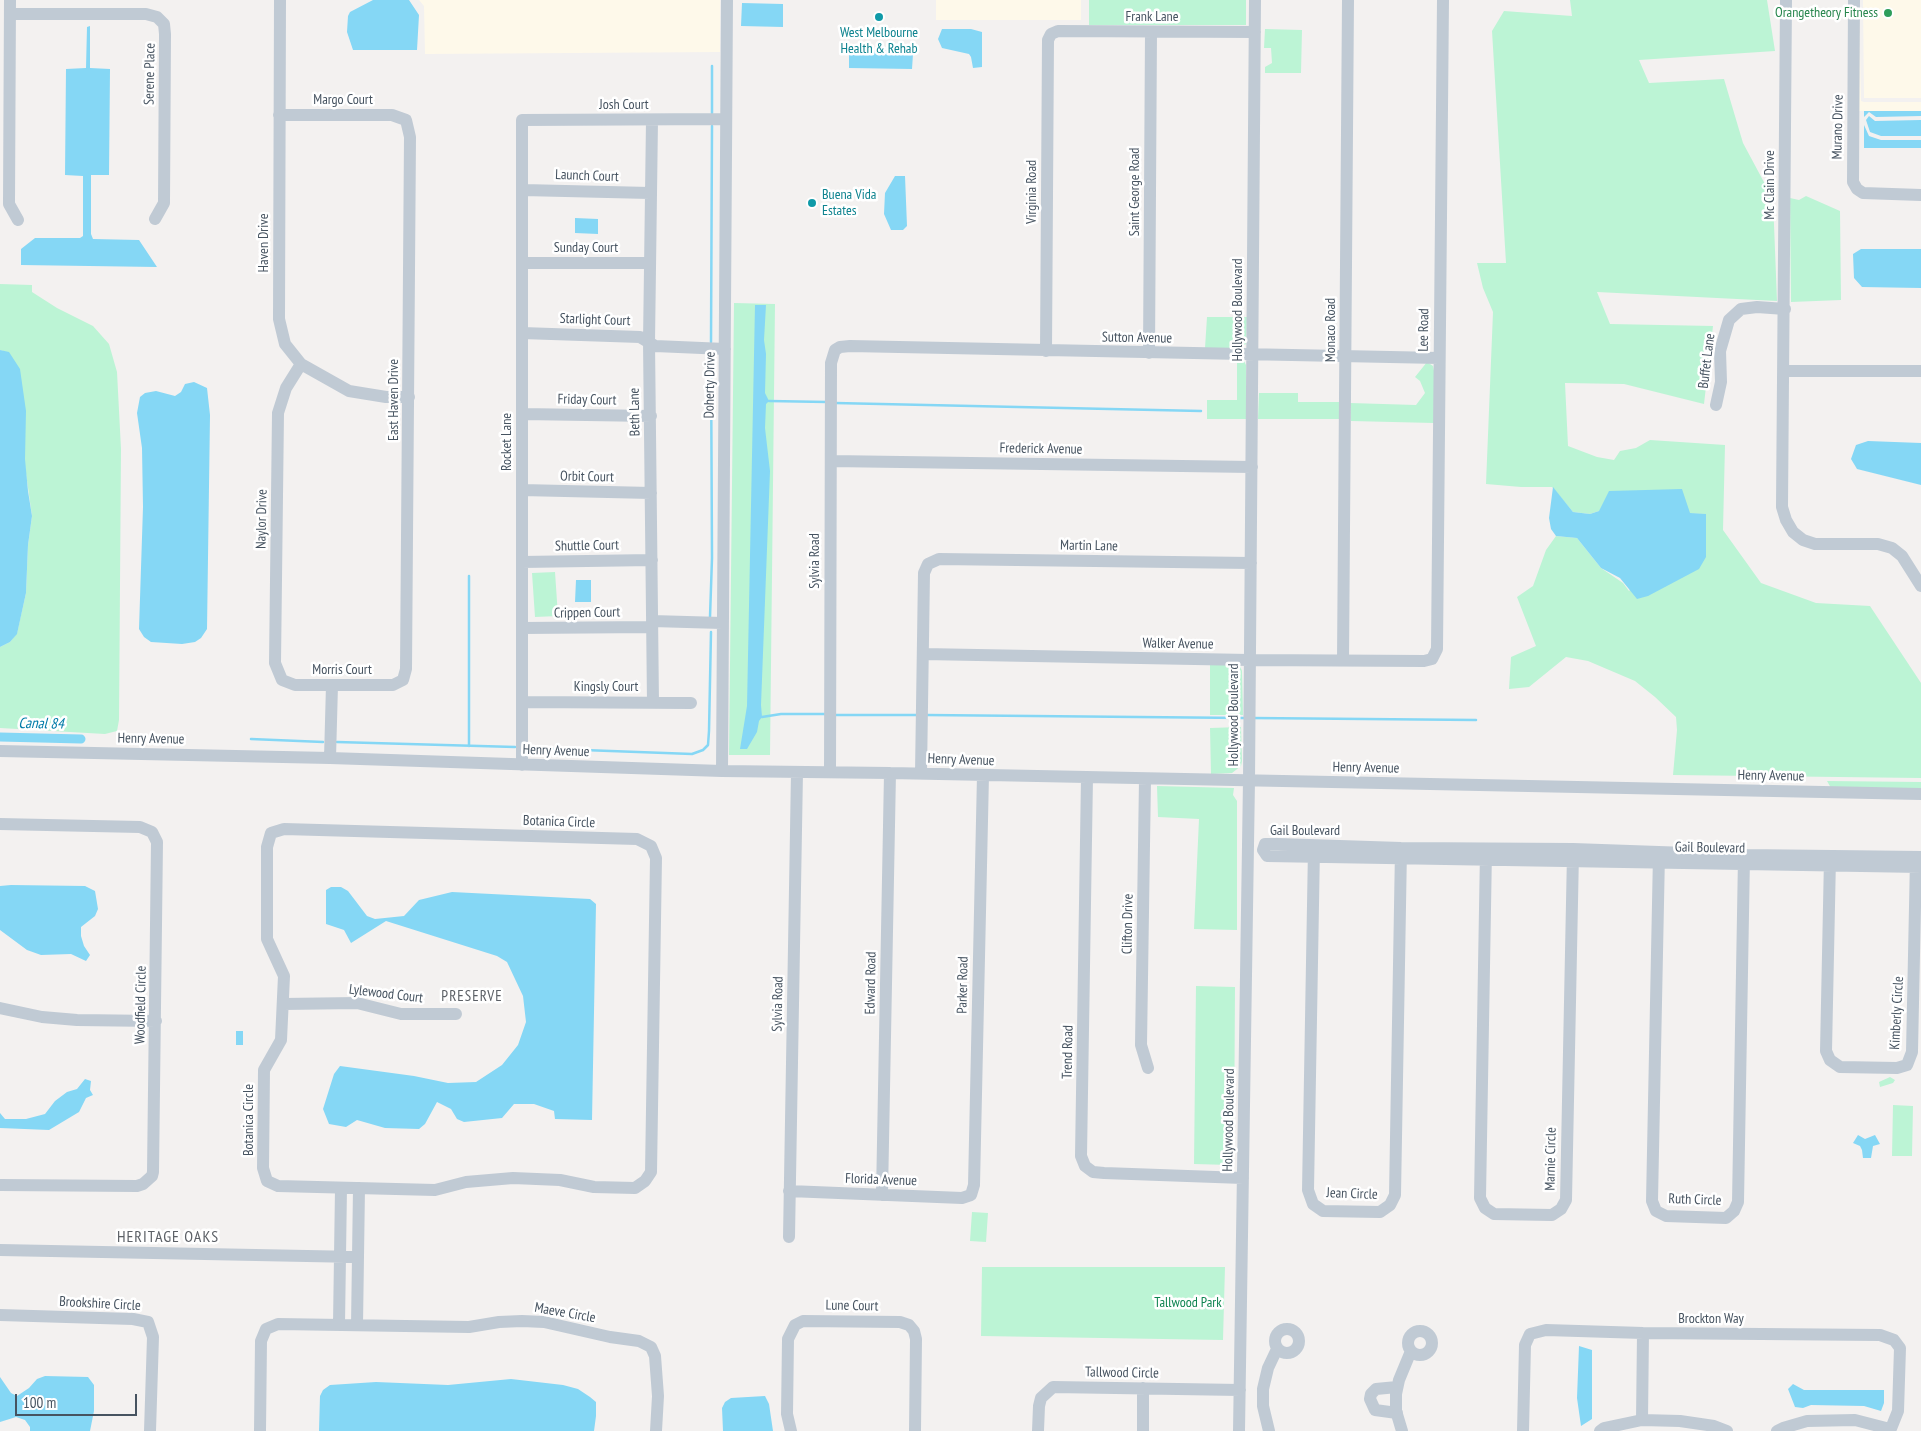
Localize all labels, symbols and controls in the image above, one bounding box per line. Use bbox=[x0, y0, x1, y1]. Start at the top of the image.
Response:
place label: Orangetheory Fitness bbox=[1775, 5, 1878, 21]
marker: Orangetheory Fitness bbox=[1882, 7, 1894, 19]
street label: Frank Lane bbox=[1126, 9, 1178, 25]
marker: West Melbourne Health & Rehab bbox=[873, 11, 885, 23]
place label: West Melbourne Health & Rehab bbox=[840, 25, 918, 58]
street label: Serene Place bbox=[141, 43, 159, 105]
street label: Margo Court bbox=[313, 92, 373, 108]
street label: Murano Drive bbox=[1829, 94, 1847, 160]
street label: Josh Court bbox=[599, 97, 649, 113]
street label: Saint George Road bbox=[1127, 148, 1143, 236]
street label: Mc Clain Drive bbox=[1762, 150, 1778, 220]
street label: Virginia Road bbox=[1024, 160, 1040, 224]
street label: Launch Court bbox=[555, 166, 619, 186]
place label: Buena Vida Estates bbox=[822, 187, 876, 220]
marker: Buena Vida Estates bbox=[806, 197, 818, 209]
street label: Haven Drive bbox=[256, 214, 272, 272]
street label: Sunday Court bbox=[554, 240, 618, 256]
street label: Hollywood Boulevard bbox=[1230, 258, 1246, 362]
street label: Monaco Road bbox=[1323, 298, 1339, 362]
street label: Lee Road bbox=[1415, 308, 1433, 352]
street label: Starlight Court bbox=[559, 310, 631, 330]
street label: Sutton Avenue bbox=[1102, 329, 1172, 347]
street label: Buffet Lane bbox=[1695, 332, 1719, 390]
street label: Doherty Drive bbox=[701, 351, 719, 419]
street label: East Haven Drive bbox=[386, 359, 402, 441]
street label: Beth Lane bbox=[626, 388, 644, 436]
street label: Friday Court bbox=[557, 391, 617, 409]
street label: Rocket Lane bbox=[499, 413, 515, 471]
street label: Frederick Avenue bbox=[999, 440, 1083, 458]
street label: Orbit Court bbox=[560, 468, 614, 486]
street label: Naylor Drive bbox=[253, 489, 271, 549]
street label: Sylvia Road bbox=[807, 533, 823, 589]
street label: Shuttle Court bbox=[555, 537, 619, 555]
street label: Martin Lane bbox=[1060, 537, 1118, 555]
street label: Crippen Court bbox=[554, 604, 620, 622]
street label: Walker Avenue bbox=[1142, 635, 1214, 653]
street label: Morris Court bbox=[312, 662, 372, 678]
street label: Hollywood Boulevard bbox=[1226, 663, 1242, 767]
street label: Kingsly Court bbox=[574, 679, 638, 695]
water label: Canal 84 bbox=[18, 715, 64, 733]
street label: Henry Avenue bbox=[117, 730, 185, 748]
street label: Henry Avenue bbox=[522, 741, 590, 761]
street label: Henry Avenue bbox=[927, 750, 995, 770]
street label: Henry Avenue bbox=[1332, 759, 1400, 777]
street label: Henry Avenue bbox=[1737, 767, 1805, 785]
street label: Botanica Circle bbox=[523, 812, 595, 832]
street label: Gail Boulevard bbox=[1270, 823, 1340, 839]
street label: Gail Boulevard bbox=[1675, 839, 1745, 857]
street label: Clifton Drive bbox=[1119, 894, 1137, 954]
street label: Edward Road bbox=[862, 952, 880, 1014]
street label: Parker Road bbox=[954, 956, 972, 1014]
street label: Woodfield Circle bbox=[132, 966, 150, 1044]
street label: Sylvia Road bbox=[769, 976, 787, 1032]
street label: Kimberly Circle bbox=[1887, 976, 1907, 1050]
street label: Lylewood Court bbox=[348, 981, 424, 1007]
district label: PRESERVE bbox=[440, 988, 504, 1006]
street label: Trend Road bbox=[1059, 1025, 1077, 1079]
street label: Hollywood Boulevard bbox=[1220, 1068, 1238, 1172]
street label: Botanica Circle bbox=[241, 1084, 257, 1156]
street label: Marnie Circle bbox=[1542, 1127, 1560, 1191]
street label: Florida Avenue bbox=[845, 1170, 917, 1190]
street label: Jean Circle bbox=[1326, 1185, 1378, 1203]
street label: Ruth Circle bbox=[1668, 1191, 1722, 1209]
district label: HERITAGE OAKS bbox=[115, 1227, 221, 1247]
street label: Brookshire Circle bbox=[59, 1293, 141, 1315]
park label: Tallwood Park bbox=[1154, 1295, 1222, 1311]
street label: Lune Court bbox=[825, 1297, 879, 1315]
street label: Maeve Circle bbox=[533, 1299, 597, 1327]
street label: Brockton Way bbox=[1678, 1311, 1744, 1327]
street label: Tallwood Circle bbox=[1085, 1364, 1159, 1382]
scale bar bbox=[18, 1384, 140, 1416]
text: 100 m bbox=[23, 1393, 56, 1412]

